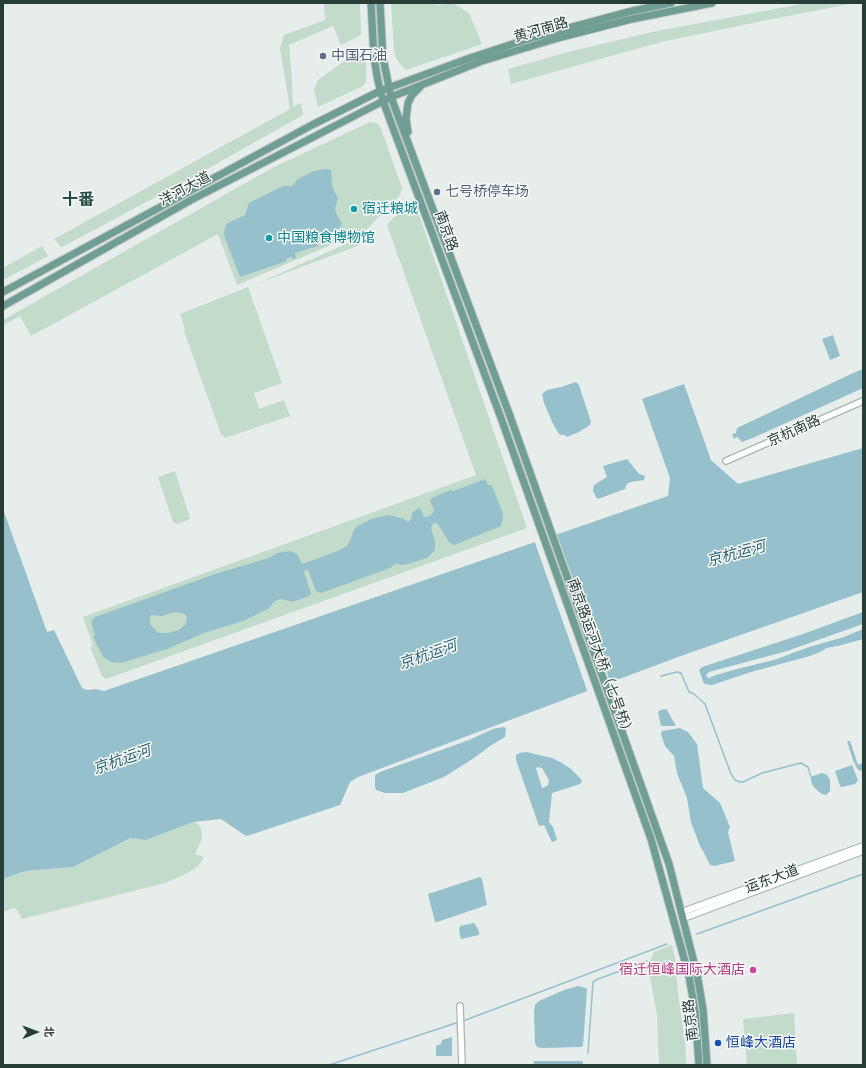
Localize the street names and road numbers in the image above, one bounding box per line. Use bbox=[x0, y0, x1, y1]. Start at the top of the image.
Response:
street label: 黄河南路 bbox=[512, 14, 570, 46]
street label: 洋河大道 bbox=[156, 168, 214, 210]
street label: 南京路 bbox=[431, 208, 461, 254]
street label: 京杭南路 bbox=[765, 412, 823, 450]
street label: 南京路运河大桥（七号桥） bbox=[563, 576, 637, 740]
street label: 运东大道 bbox=[743, 862, 801, 896]
street label: 南京路 bbox=[680, 998, 702, 1042]

